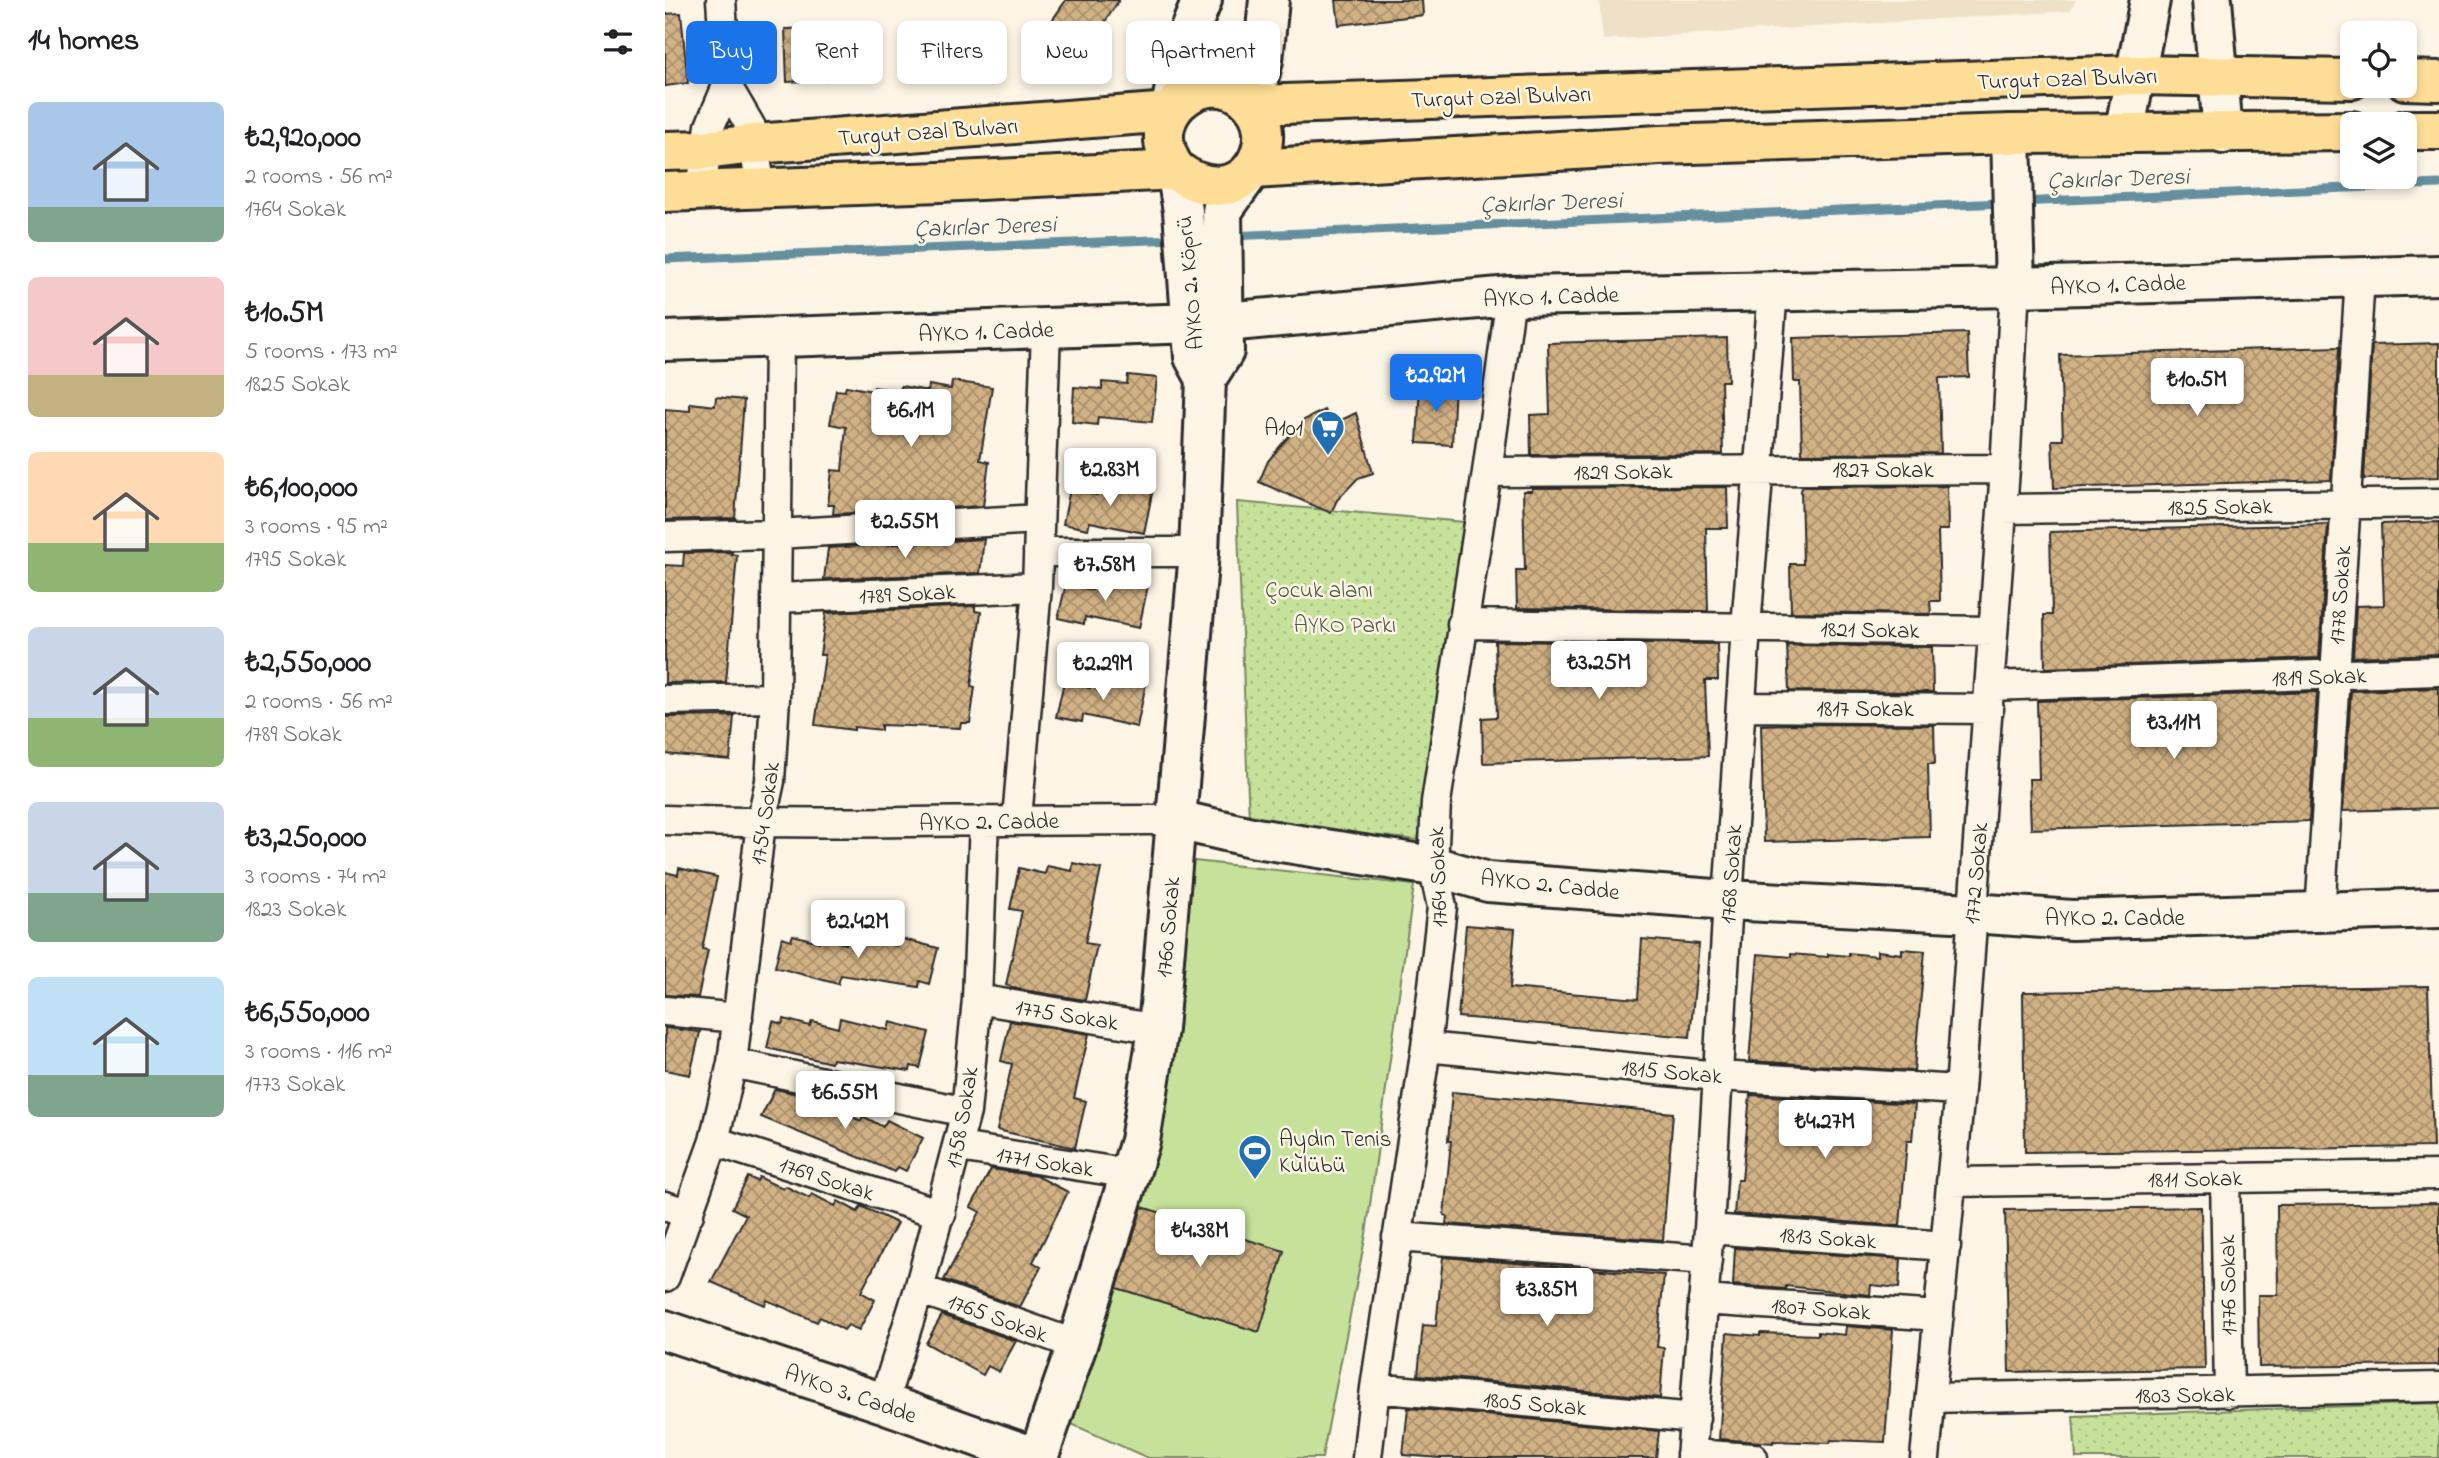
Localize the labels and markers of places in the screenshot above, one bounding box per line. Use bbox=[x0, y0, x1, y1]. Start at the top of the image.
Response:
pin: ₺2.92M bbox=[1379, 354, 1493, 414]
pin: ₺10.5M bbox=[2140, 358, 2254, 418]
pin: ₺6.1M bbox=[862, 390, 960, 449]
supermarket icon: A101 bbox=[1309, 408, 1347, 457]
place label: A101 bbox=[1264, 413, 1303, 446]
pin: ₺2.83M bbox=[1053, 448, 1167, 508]
pin: ₺2.55M bbox=[848, 500, 962, 560]
pin: ₺7.58M bbox=[1048, 544, 1162, 603]
pin: ₺2.29M bbox=[1046, 642, 1160, 702]
pin: ₺3.25M bbox=[1542, 642, 1656, 701]
pin: ₺3.11M bbox=[2117, 702, 2231, 761]
pin: ₺2.42M bbox=[801, 900, 915, 960]
pin: ₺6.55M bbox=[788, 1072, 902, 1131]
pin: ₺4.27M bbox=[1768, 1100, 1882, 1160]
place label: Aydın Tenis Kulübü bbox=[1279, 1124, 1391, 1183]
sports icon: Aydın Tenis Kulübü bbox=[1236, 1132, 1274, 1181]
pin: ₺4.38M bbox=[1143, 1210, 1257, 1269]
pin: ₺3.85M bbox=[1490, 1268, 1604, 1328]

